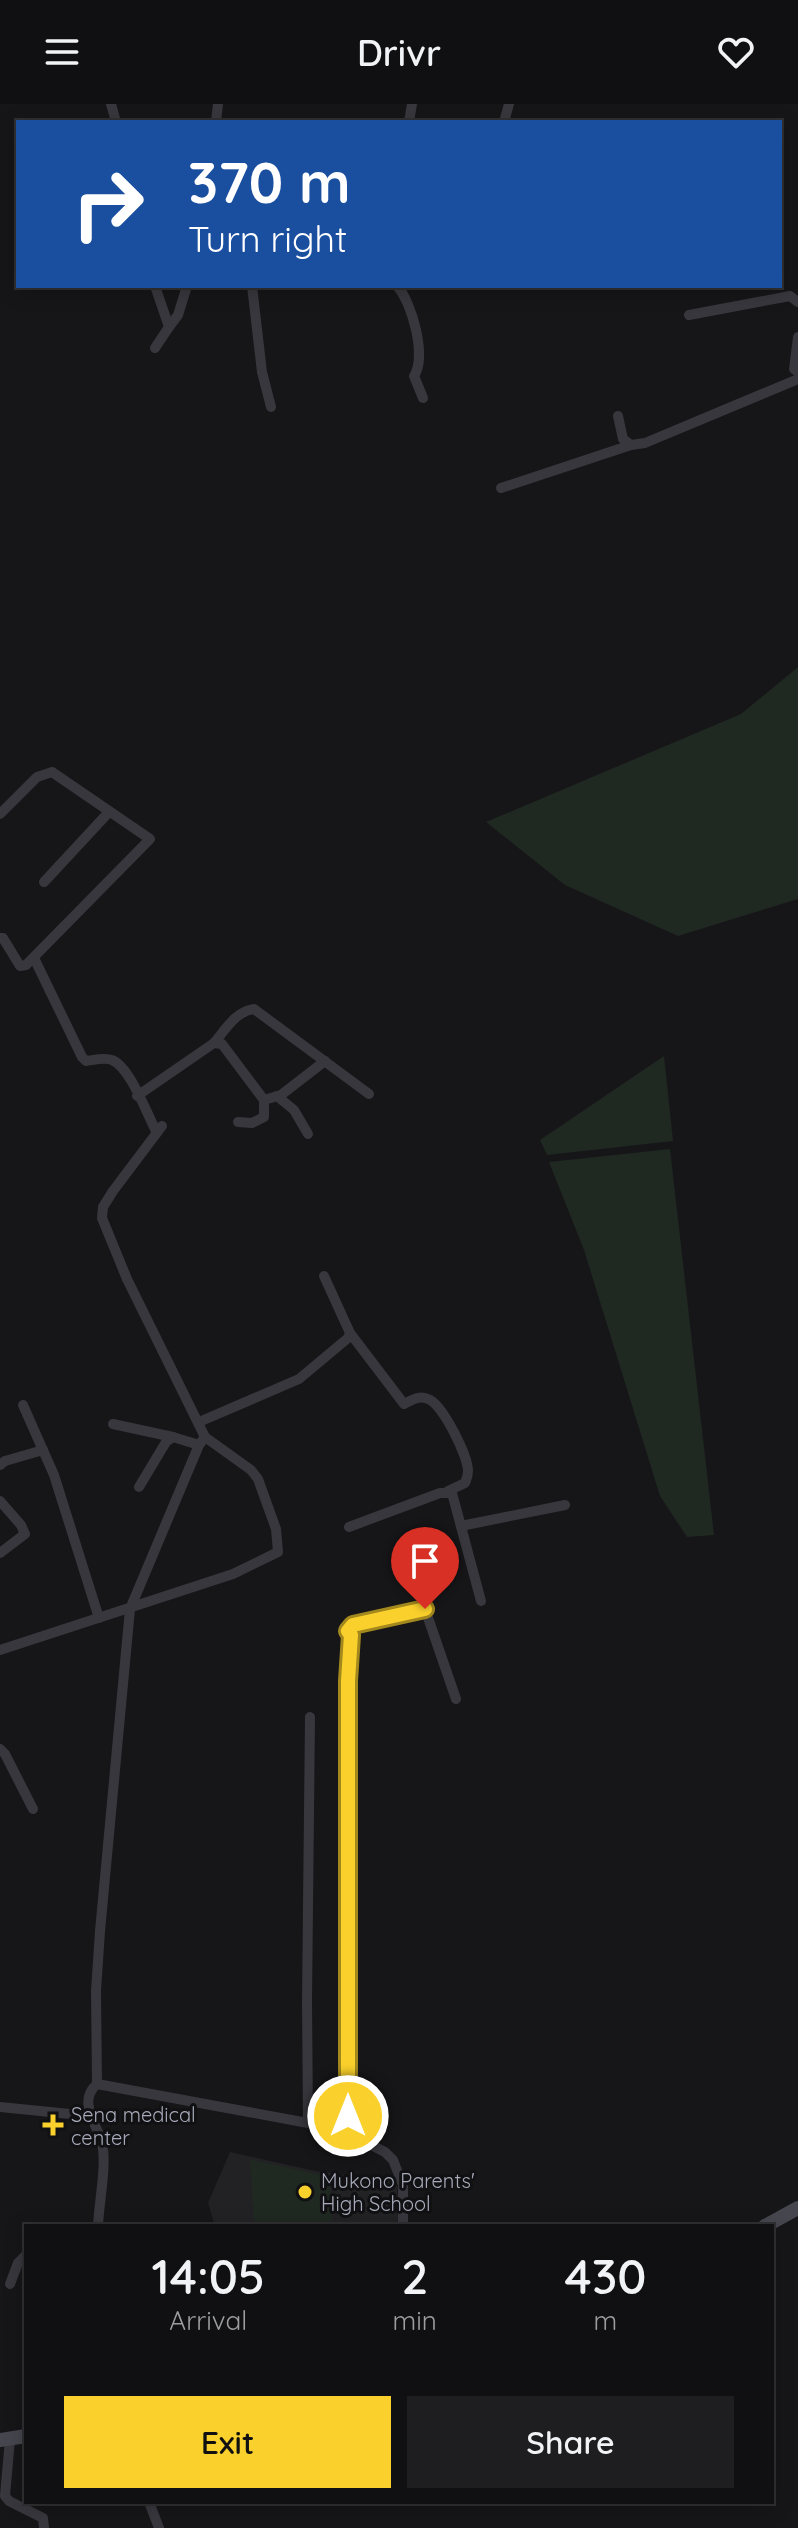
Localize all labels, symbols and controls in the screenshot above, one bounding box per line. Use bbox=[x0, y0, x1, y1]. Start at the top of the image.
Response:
icon: menu bbox=[40, 30, 84, 74]
text: Drivr bbox=[357, 30, 441, 75]
icon: heart bbox=[714, 30, 758, 74]
text: 370 m bbox=[188, 147, 351, 217]
icon: right bbox=[56, 152, 160, 256]
text: Turn right bbox=[188, 216, 347, 261]
pin bbox=[391, 1527, 459, 1609]
icon: arrive bbox=[403, 1539, 447, 1583]
position arrow bbox=[306, 2074, 390, 2158]
place label: Sena medical center bbox=[71, 2102, 196, 2150]
marker: Sena medical center bbox=[42, 2114, 64, 2136]
place label: Mukono Parents' High School bbox=[321, 2168, 475, 2216]
marker: Mukono Parents' High School bbox=[296, 2183, 314, 2201]
text: 14:05 bbox=[152, 2246, 265, 2306]
text: 2 bbox=[401, 2246, 428, 2306]
text: 430 bbox=[564, 2246, 646, 2306]
text: Arrival bbox=[169, 2304, 247, 2337]
text: min bbox=[393, 2304, 437, 2337]
text: m bbox=[594, 2304, 617, 2337]
button: Exit bbox=[64, 2396, 391, 2488]
button: Share bbox=[407, 2396, 734, 2488]

